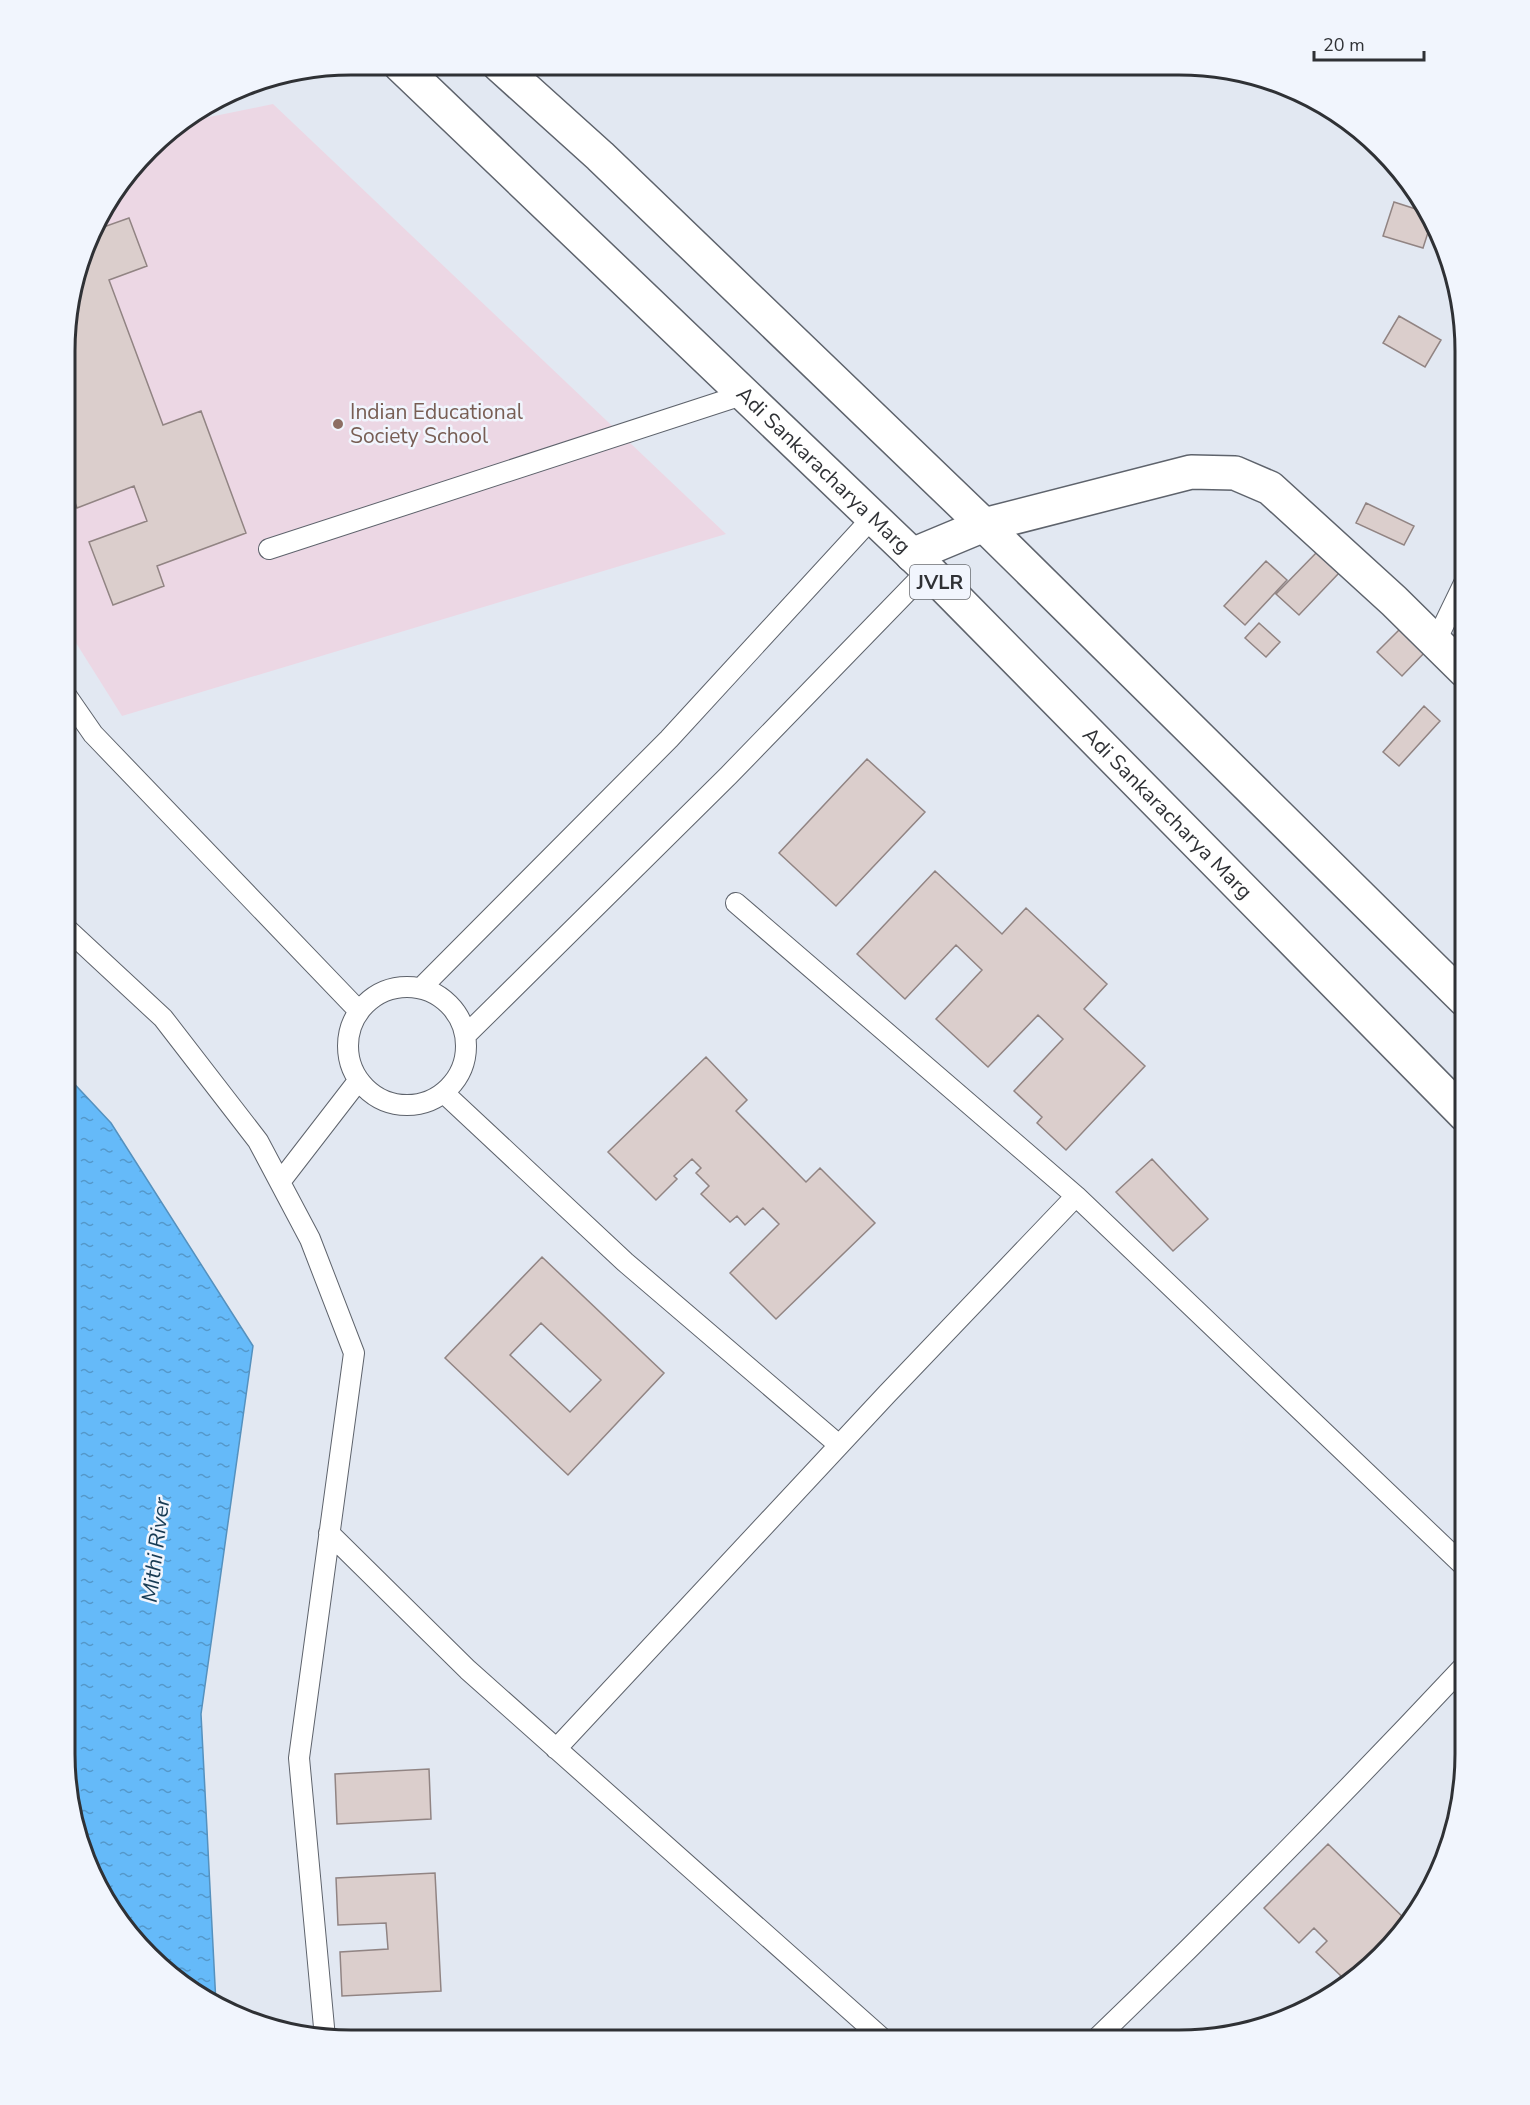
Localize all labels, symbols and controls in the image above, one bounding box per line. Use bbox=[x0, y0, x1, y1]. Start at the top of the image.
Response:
scale bar bbox=[1314, 24, 1424, 62]
text: 20 m bbox=[1323, 33, 1365, 57]
street label: Adi Sankaracharya Marg bbox=[730, 380, 917, 560]
place label: Indian Educational Society School bbox=[350, 398, 524, 450]
marker: Indian Educational Society School bbox=[331, 417, 345, 431]
road number: JVLR bbox=[910, 565, 970, 599]
street label: Adi Sankaracharya Marg bbox=[1077, 721, 1259, 905]
water label: Mithi River bbox=[135, 1495, 177, 1604]

